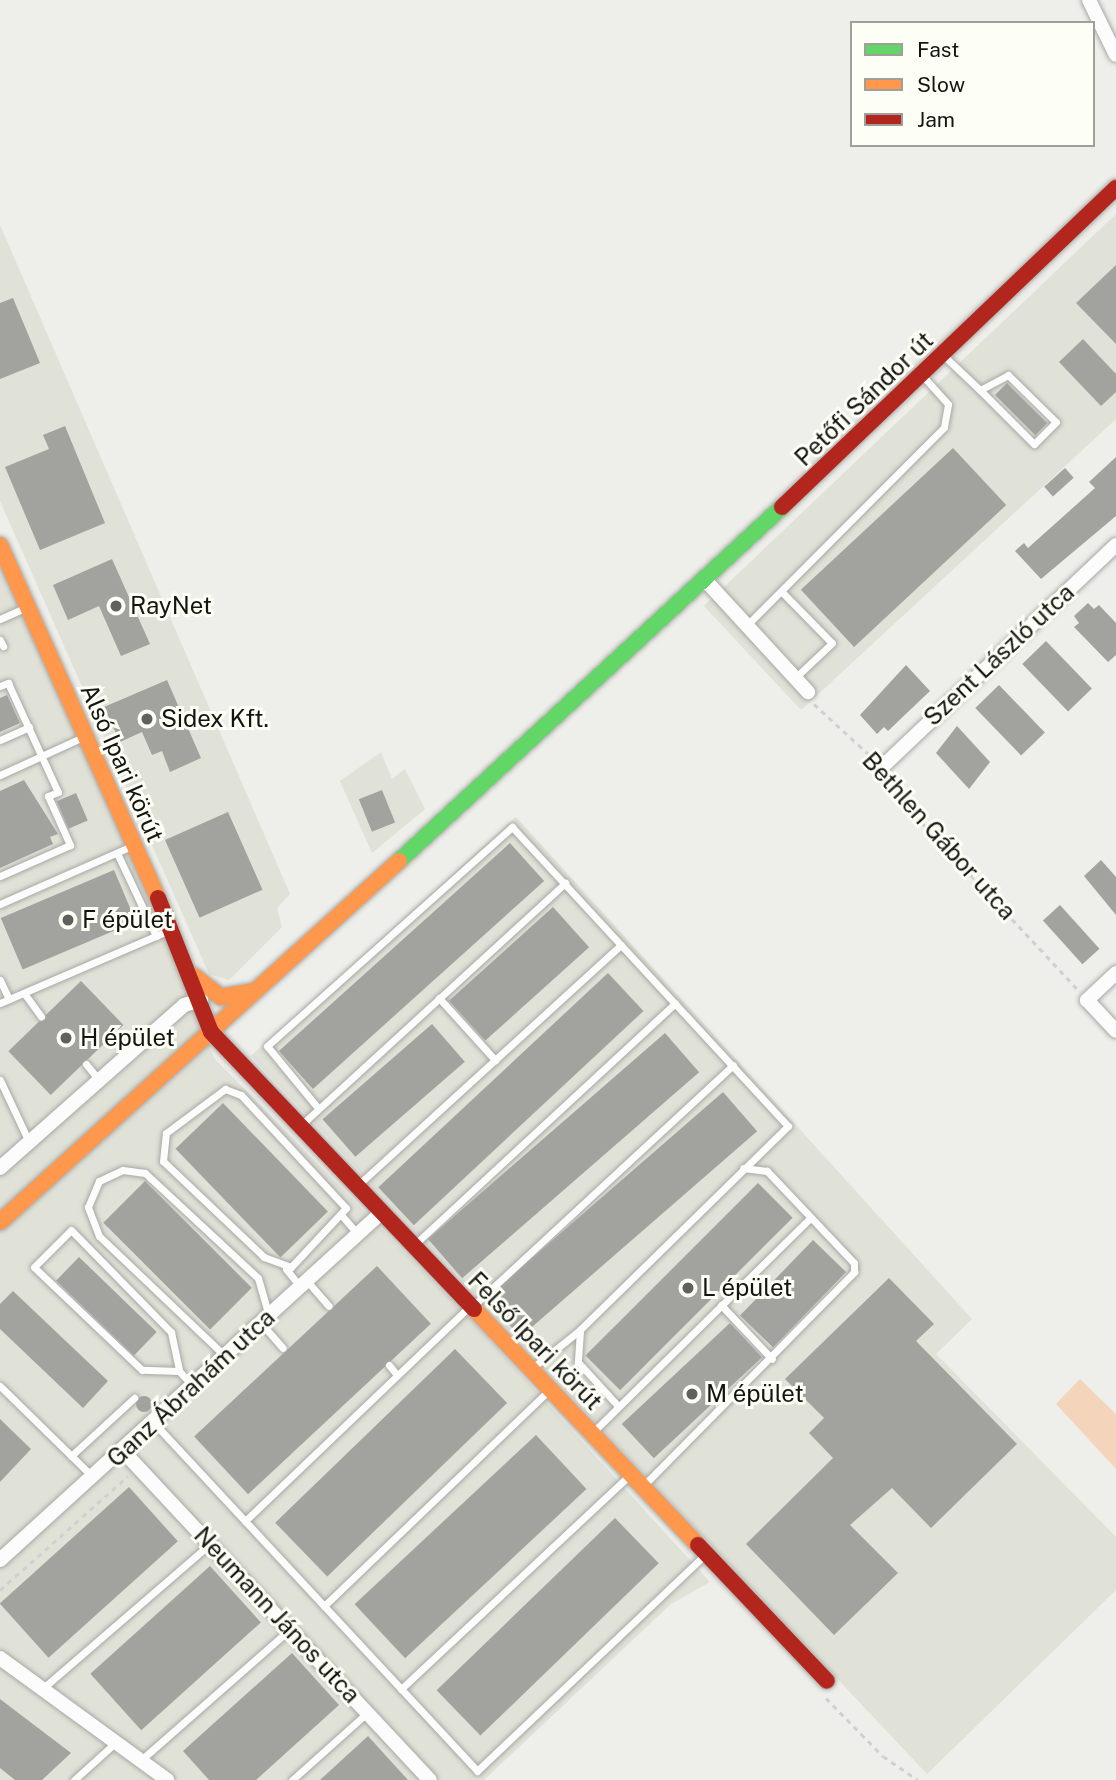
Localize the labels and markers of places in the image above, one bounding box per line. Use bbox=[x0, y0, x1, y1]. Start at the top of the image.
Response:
place label: RayNet bbox=[130, 592, 212, 620]
marker: RayNet bbox=[108, 598, 124, 614]
place label: Sidex Kft. bbox=[161, 705, 269, 733]
marker: Sidex Kft. bbox=[139, 711, 155, 727]
place label: F épület bbox=[82, 906, 173, 934]
marker: F épület bbox=[60, 912, 76, 928]
place label: H épület bbox=[80, 1024, 175, 1052]
marker: H épület bbox=[58, 1030, 74, 1046]
place label: L épület bbox=[702, 1274, 793, 1302]
marker: L épület bbox=[680, 1280, 696, 1296]
place label: M épület bbox=[706, 1380, 804, 1408]
marker: M épület bbox=[684, 1386, 700, 1402]

